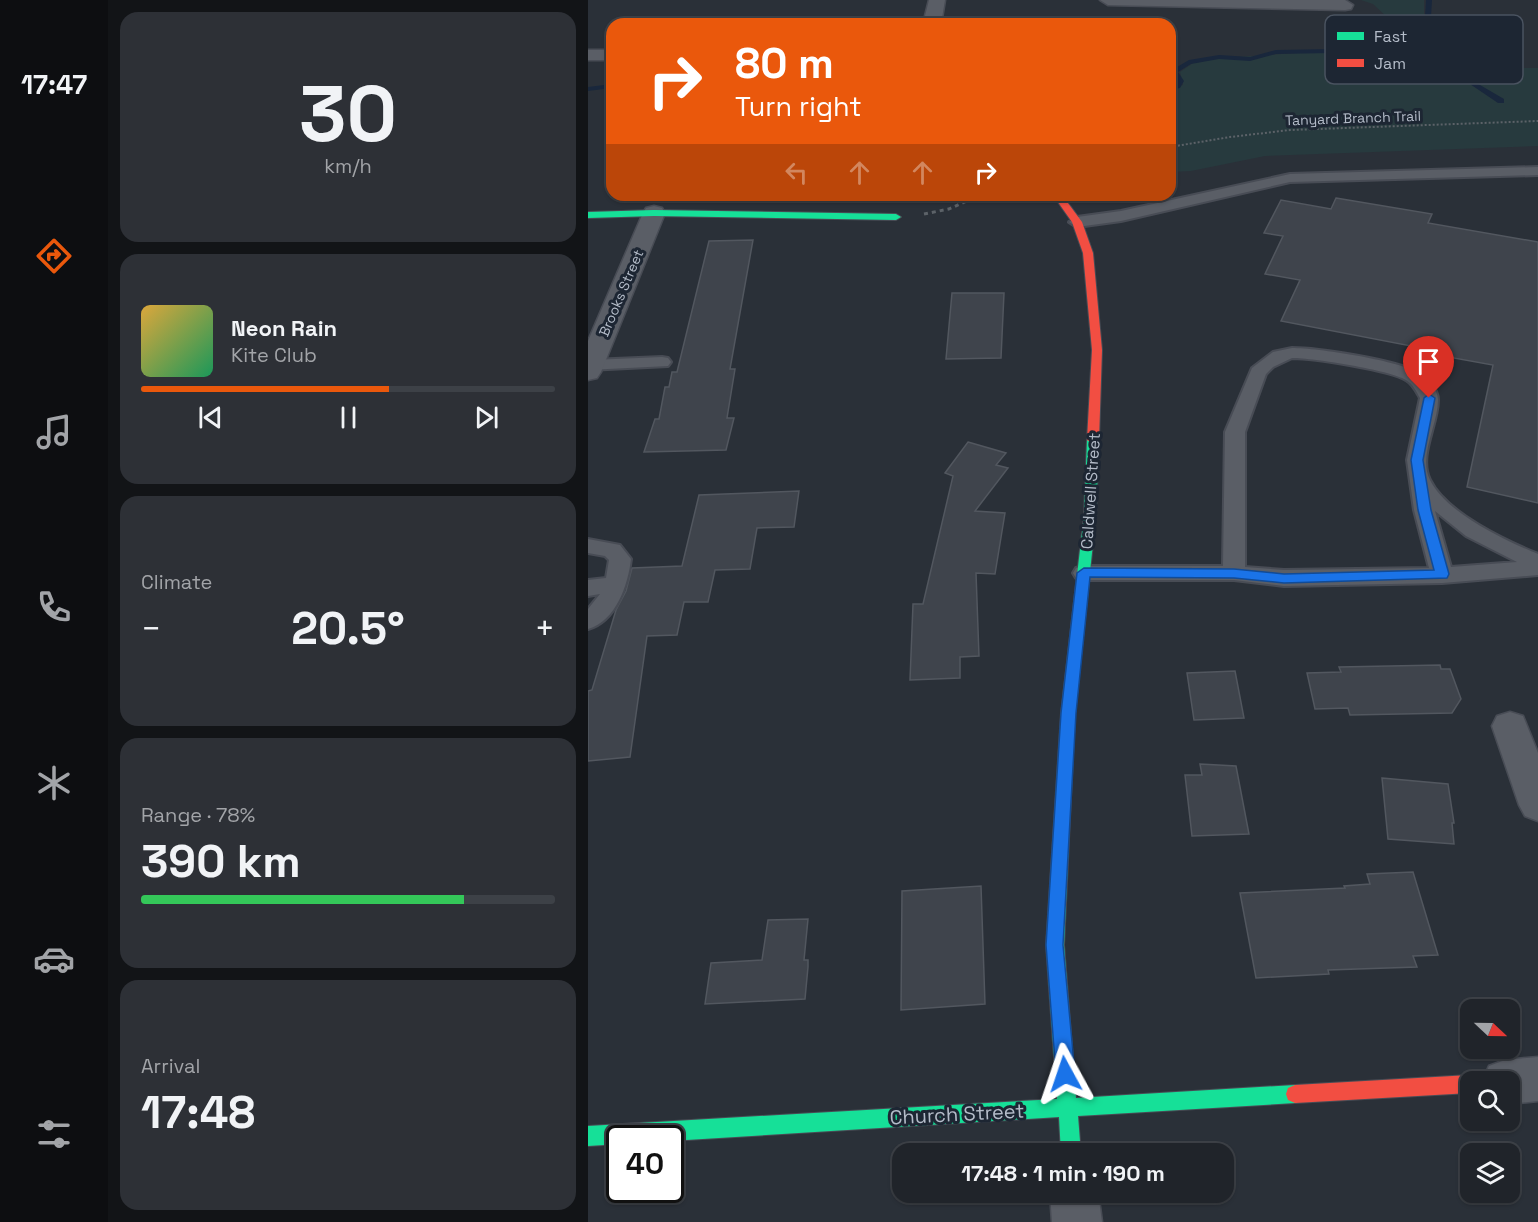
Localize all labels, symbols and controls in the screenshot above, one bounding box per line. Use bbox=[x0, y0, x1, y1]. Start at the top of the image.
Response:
legend bbox=[1325, 15, 1523, 84]
text: Fast bbox=[1374, 26, 1407, 47]
text: 80 m bbox=[735, 37, 834, 90]
icon: right bbox=[636, 42, 714, 120]
text: Jam bbox=[1374, 53, 1406, 74]
text: 30 bbox=[299, 64, 397, 164]
text: 17:47 bbox=[21, 67, 87, 102]
text: Turn right bbox=[735, 89, 862, 124]
street label: Tanyard Branch Trail bbox=[1285, 107, 1421, 129]
text: km/h bbox=[324, 153, 372, 179]
icon: left bbox=[780, 156, 813, 189]
icon: ahead bbox=[843, 156, 876, 189]
icon: ahead bbox=[906, 156, 939, 189]
icon: right bbox=[969, 156, 1002, 189]
icon: directions bbox=[33, 235, 75, 277]
street label: Brooks Street bbox=[595, 247, 647, 339]
text: Neon Rain bbox=[231, 314, 337, 342]
pin bbox=[1403, 336, 1454, 398]
text: Kite Club bbox=[231, 342, 317, 368]
icon: arrive bbox=[1412, 345, 1445, 378]
icon: previous bbox=[194, 401, 227, 434]
icon: pause bbox=[332, 401, 365, 434]
icon: next bbox=[470, 401, 503, 434]
icon: music bbox=[33, 411, 75, 453]
street label: Caldwell Street bbox=[1076, 432, 1105, 550]
text: Climate bbox=[141, 569, 212, 595]
icon: phone bbox=[33, 586, 75, 628]
text: 20.5° bbox=[291, 600, 405, 657]
text: − bbox=[141, 608, 161, 650]
text: + bbox=[535, 608, 555, 650]
icon: climate bbox=[33, 762, 75, 804]
text: Range · 78% bbox=[141, 802, 255, 828]
text: 390 km bbox=[141, 833, 301, 890]
icon: car bbox=[33, 938, 75, 980]
north arrow bbox=[1460, 999, 1520, 1059]
map controls bbox=[1460, 999, 1520, 1203]
position arrow bbox=[1033, 1042, 1097, 1106]
text: Arrival bbox=[141, 1053, 200, 1079]
button: search bbox=[1460, 1071, 1520, 1131]
text: 17:48 bbox=[141, 1084, 255, 1141]
street label: Church Street bbox=[889, 1097, 1025, 1131]
icon: filters bbox=[33, 1113, 75, 1155]
speed limit sign: 40 bbox=[606, 1125, 684, 1203]
button: layers bbox=[1460, 1143, 1520, 1203]
text: 17:48 · 1 min · 190 m bbox=[961, 1159, 1165, 1187]

